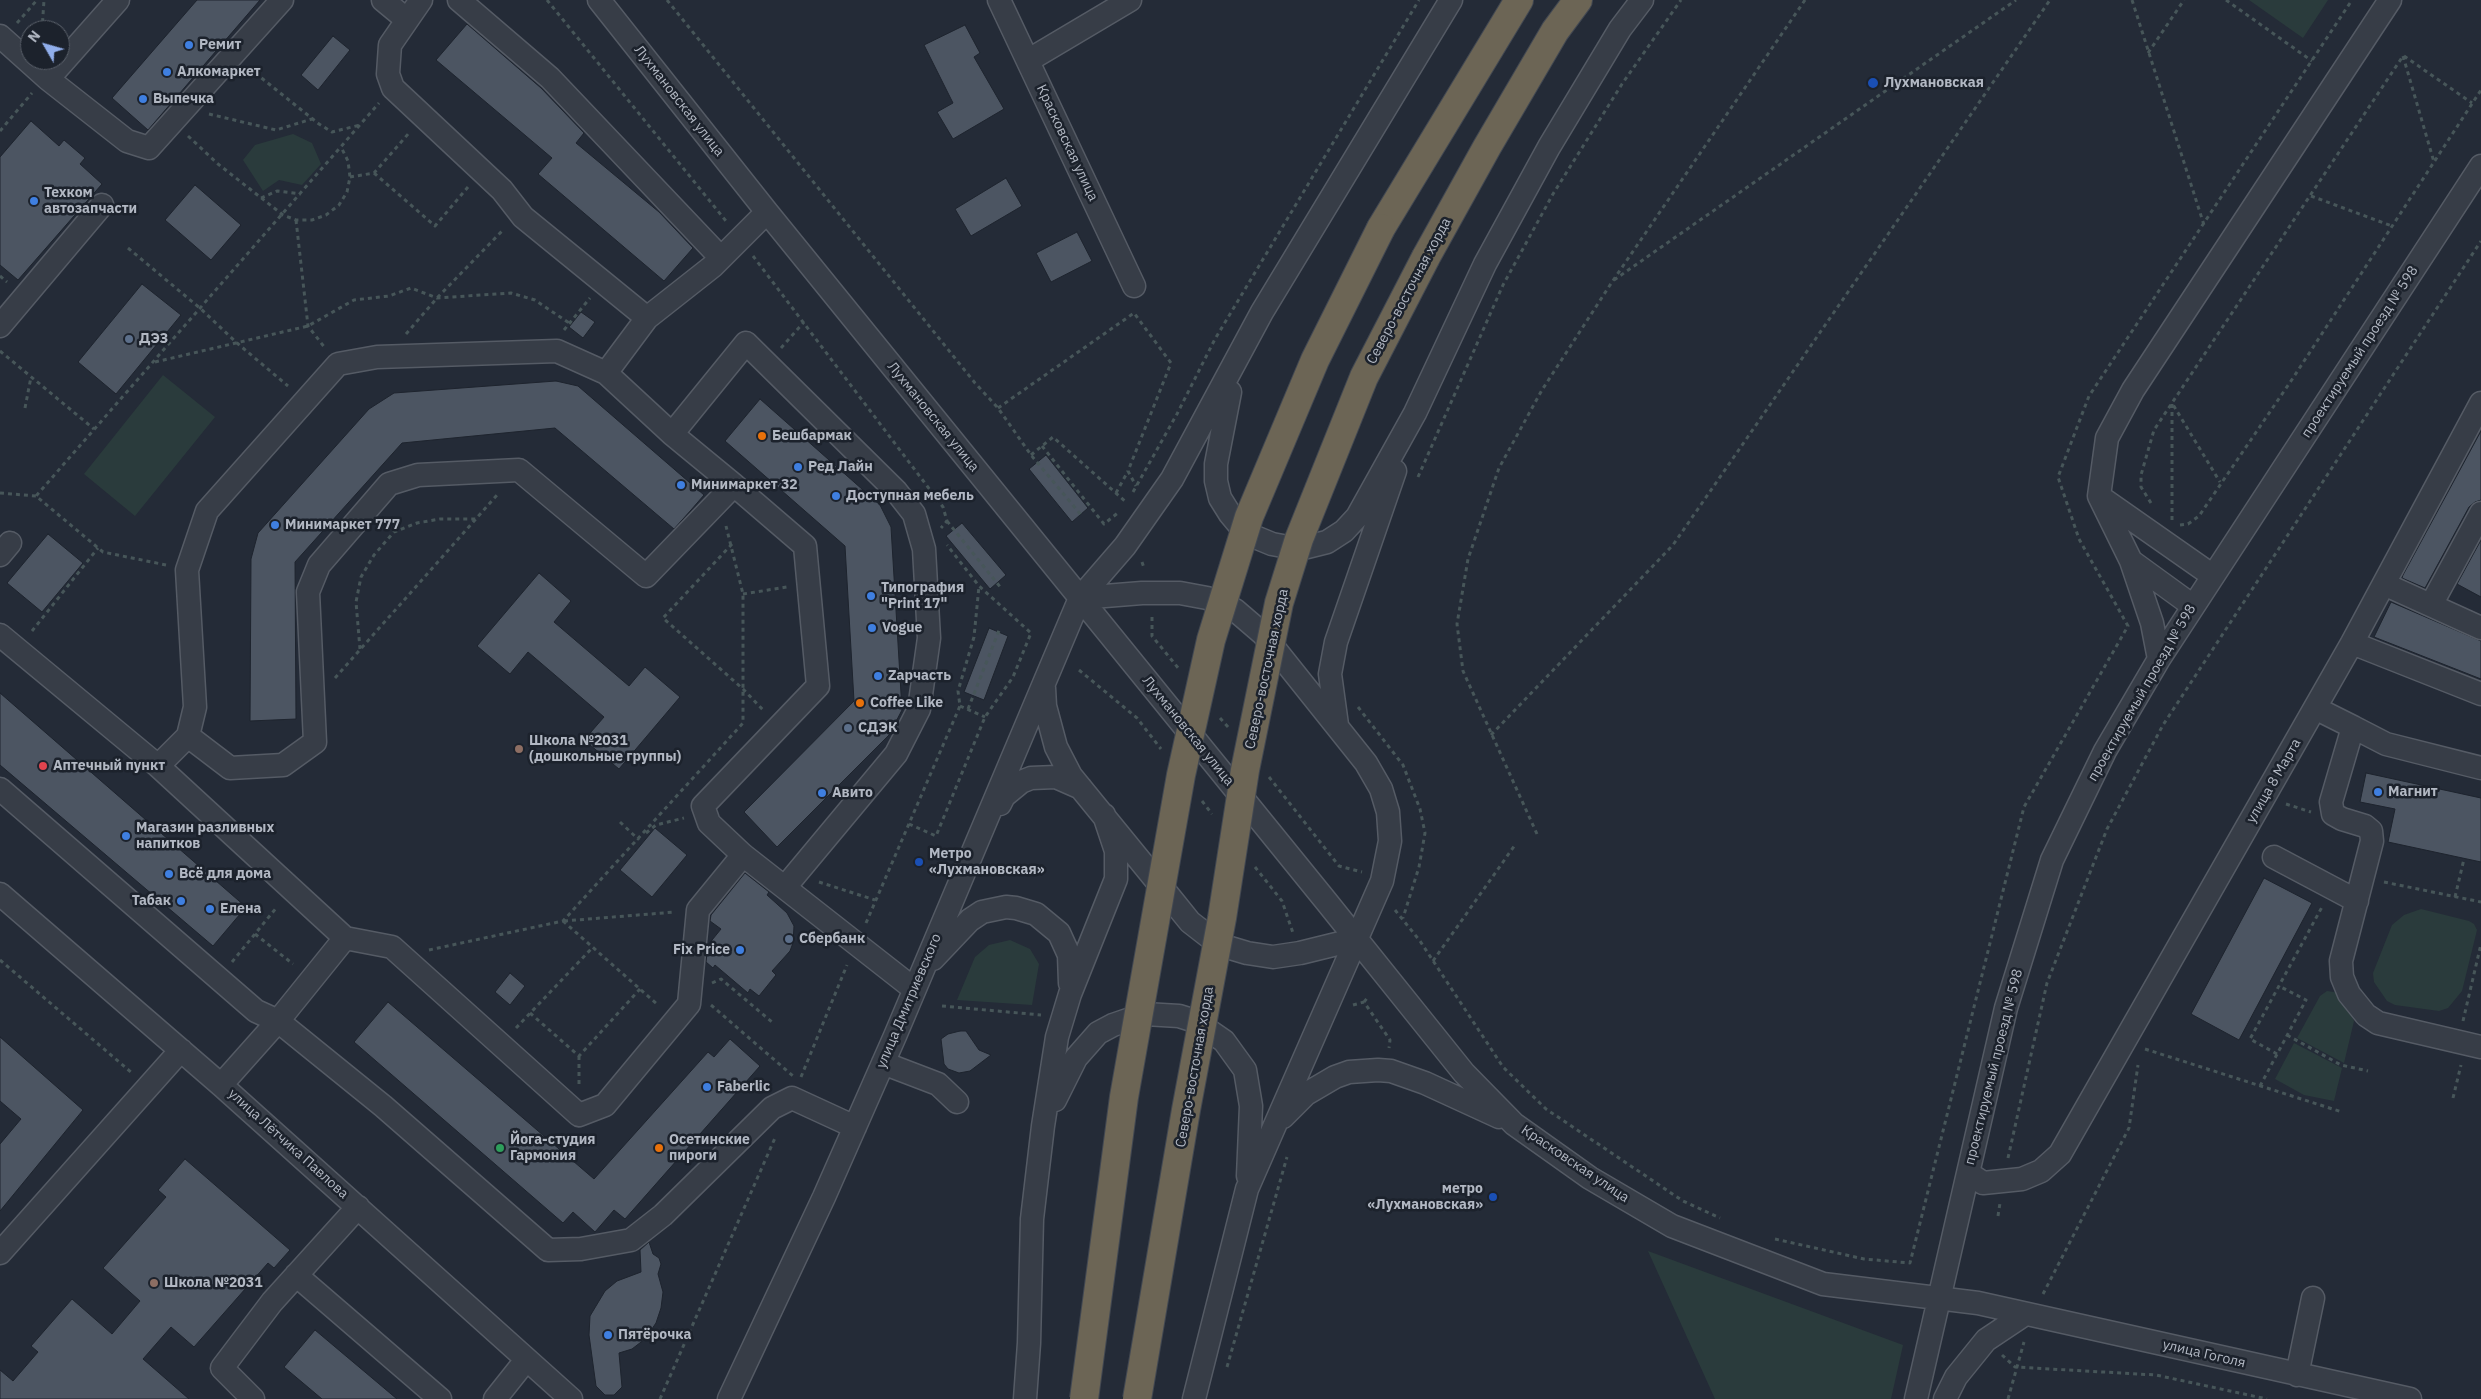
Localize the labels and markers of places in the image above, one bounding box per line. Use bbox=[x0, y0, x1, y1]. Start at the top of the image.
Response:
place label: Ремит bbox=[199, 37, 241, 53]
marker: Ремит bbox=[183, 39, 195, 51]
place label: Алкомаркет bbox=[177, 64, 261, 80]
marker: Алкомаркет bbox=[161, 66, 173, 78]
place label: Лухмановская bbox=[1884, 75, 1984, 91]
marker: Лухмановская bbox=[1866, 76, 1880, 90]
place label: Выпечка bbox=[153, 91, 214, 107]
marker: Выпечка bbox=[137, 93, 149, 105]
place label: Техком автозапчасти bbox=[44, 185, 137, 218]
marker: Техком автозапчасти bbox=[28, 195, 40, 207]
place label: ДЭЗ bbox=[139, 331, 168, 347]
marker: ДЭЗ bbox=[123, 333, 135, 345]
place label: Бешбармак bbox=[772, 428, 852, 444]
marker: Бешбармак bbox=[756, 430, 768, 442]
place label: Ред Лайн bbox=[808, 459, 873, 475]
marker: Ред Лайн bbox=[792, 461, 804, 473]
place label: Минимаркет 32 bbox=[691, 477, 798, 493]
marker: Минимаркет 32 bbox=[675, 479, 687, 491]
place label: Доступная мебель bbox=[846, 488, 974, 504]
marker: Доступная мебель bbox=[830, 490, 842, 502]
place label: Минимаркет 777 bbox=[285, 517, 400, 533]
marker: Минимаркет 777 bbox=[269, 519, 281, 531]
place label: Типография "Print 17" bbox=[881, 580, 964, 612]
marker: Типография "Print 17" bbox=[865, 590, 877, 602]
place label: Vogue bbox=[882, 620, 922, 636]
marker: Vogue bbox=[866, 622, 878, 634]
place label: Zapчасть bbox=[888, 668, 951, 684]
marker: Zapчасть bbox=[872, 670, 884, 682]
place label: Coffee Like bbox=[870, 695, 943, 711]
marker: Coffee Like bbox=[854, 697, 866, 709]
place label: СДЭК bbox=[858, 720, 897, 736]
marker: СДЭК bbox=[842, 722, 854, 734]
place label: Школа №2031 (дошкольные группы) bbox=[529, 733, 681, 766]
marker: Школа №2031 (дошкольные группы) bbox=[513, 743, 525, 755]
place label: Аптечный пункт bbox=[53, 758, 165, 774]
marker: Аптечный пункт bbox=[37, 760, 49, 772]
place label: Магнит bbox=[2388, 784, 2438, 800]
place label: Авито bbox=[832, 785, 873, 801]
marker: Магнит bbox=[2372, 786, 2384, 798]
marker: Авито bbox=[816, 787, 828, 799]
place label: Магазин разливных напитков bbox=[136, 820, 274, 852]
marker: Магазин разливных напитков bbox=[120, 830, 132, 842]
place label: Метро «Лухмановская» bbox=[929, 846, 1044, 879]
marker: Метро «Лухмановская» bbox=[913, 856, 925, 868]
place label: Всё для дома bbox=[179, 866, 271, 882]
marker: Всё для дома bbox=[163, 868, 175, 880]
place label: Табак bbox=[132, 893, 171, 909]
marker: Табак bbox=[175, 895, 187, 907]
place label: Елена bbox=[220, 901, 261, 917]
marker: Елена bbox=[204, 903, 216, 915]
place label: Сбербанк bbox=[799, 931, 865, 947]
marker: Сбербанк bbox=[783, 933, 795, 945]
place label: Fix Price bbox=[673, 942, 730, 958]
marker: Fix Price bbox=[734, 944, 746, 956]
place label: Faberlic bbox=[717, 1079, 770, 1095]
marker: Faberlic bbox=[701, 1081, 713, 1093]
place label: Йога-студия Гармония bbox=[510, 1132, 595, 1164]
place label: Осетинские пироги bbox=[669, 1132, 750, 1164]
marker: Йога-студия Гармония bbox=[494, 1142, 506, 1154]
marker: Осетинские пироги bbox=[653, 1142, 665, 1154]
place label: метро «Лухмановская» bbox=[1368, 1181, 1483, 1214]
marker: метро «Лухмановская» bbox=[1487, 1191, 1499, 1203]
place label: Школа №2031 bbox=[164, 1275, 263, 1291]
marker: Школа №2031 bbox=[148, 1277, 160, 1289]
place label: Пятёрочка bbox=[618, 1327, 691, 1343]
marker: Пятёрочка bbox=[602, 1329, 614, 1341]

